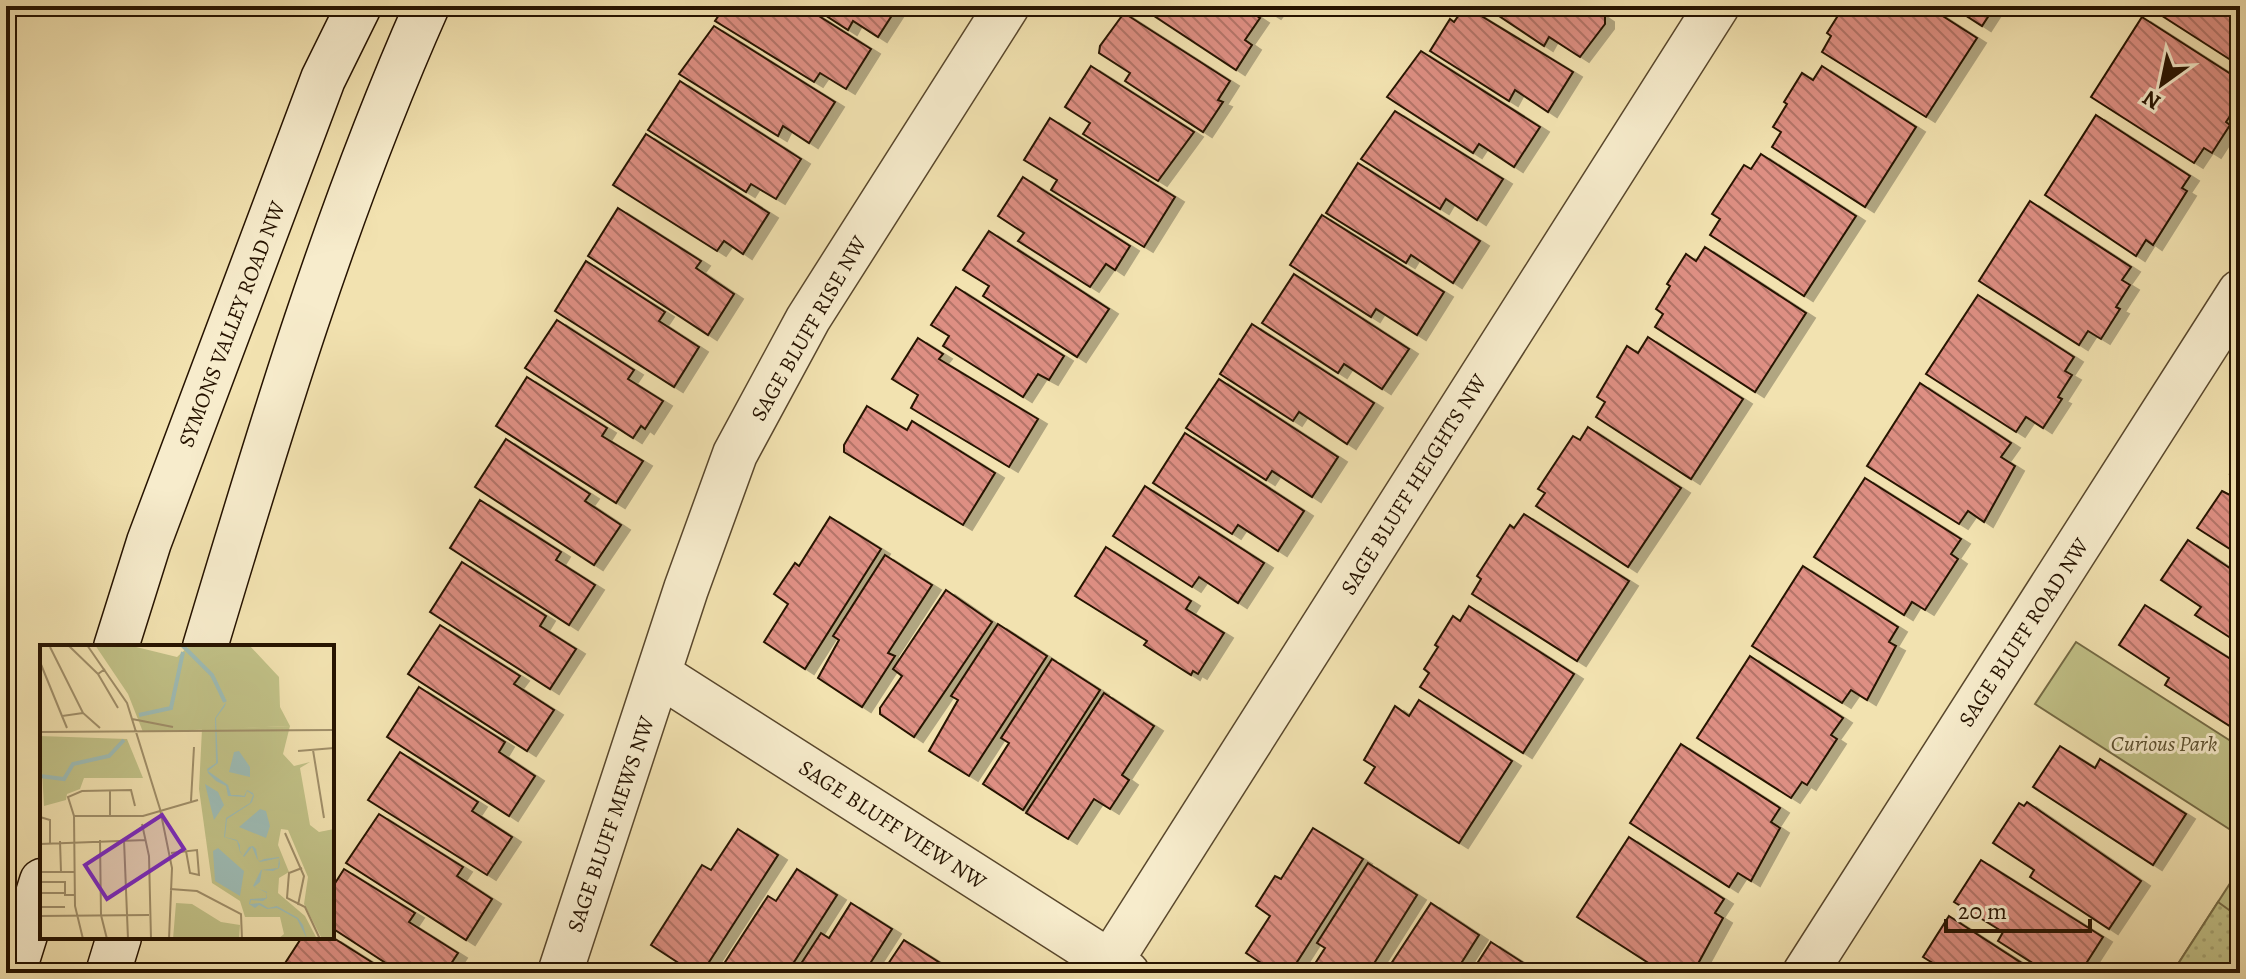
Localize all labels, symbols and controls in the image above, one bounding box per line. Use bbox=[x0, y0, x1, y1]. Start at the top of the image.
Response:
north arrow bbox=[2122, 44, 2202, 124]
text: N bbox=[2137, 83, 2167, 117]
street label: SYMONS VALLEY ROAD NW bbox=[171, 197, 293, 452]
street label: SAGE BLUFF RISE NW bbox=[744, 230, 874, 427]
street label: SAGE BLUFF HEIGHTS NW bbox=[1334, 368, 1494, 601]
street label: SAGE BLUFF ROAD NW bbox=[1951, 532, 2097, 733]
inset map bbox=[40, 645, 334, 939]
street label: SAGE BLUFF MEWS NW bbox=[560, 712, 662, 936]
park label: Curious Park bbox=[2111, 729, 2217, 759]
street label: SAGE BLUFF VIEW NW bbox=[793, 753, 992, 897]
scale bar bbox=[1946, 883, 2090, 933]
text: 20 m bbox=[1958, 895, 2007, 927]

